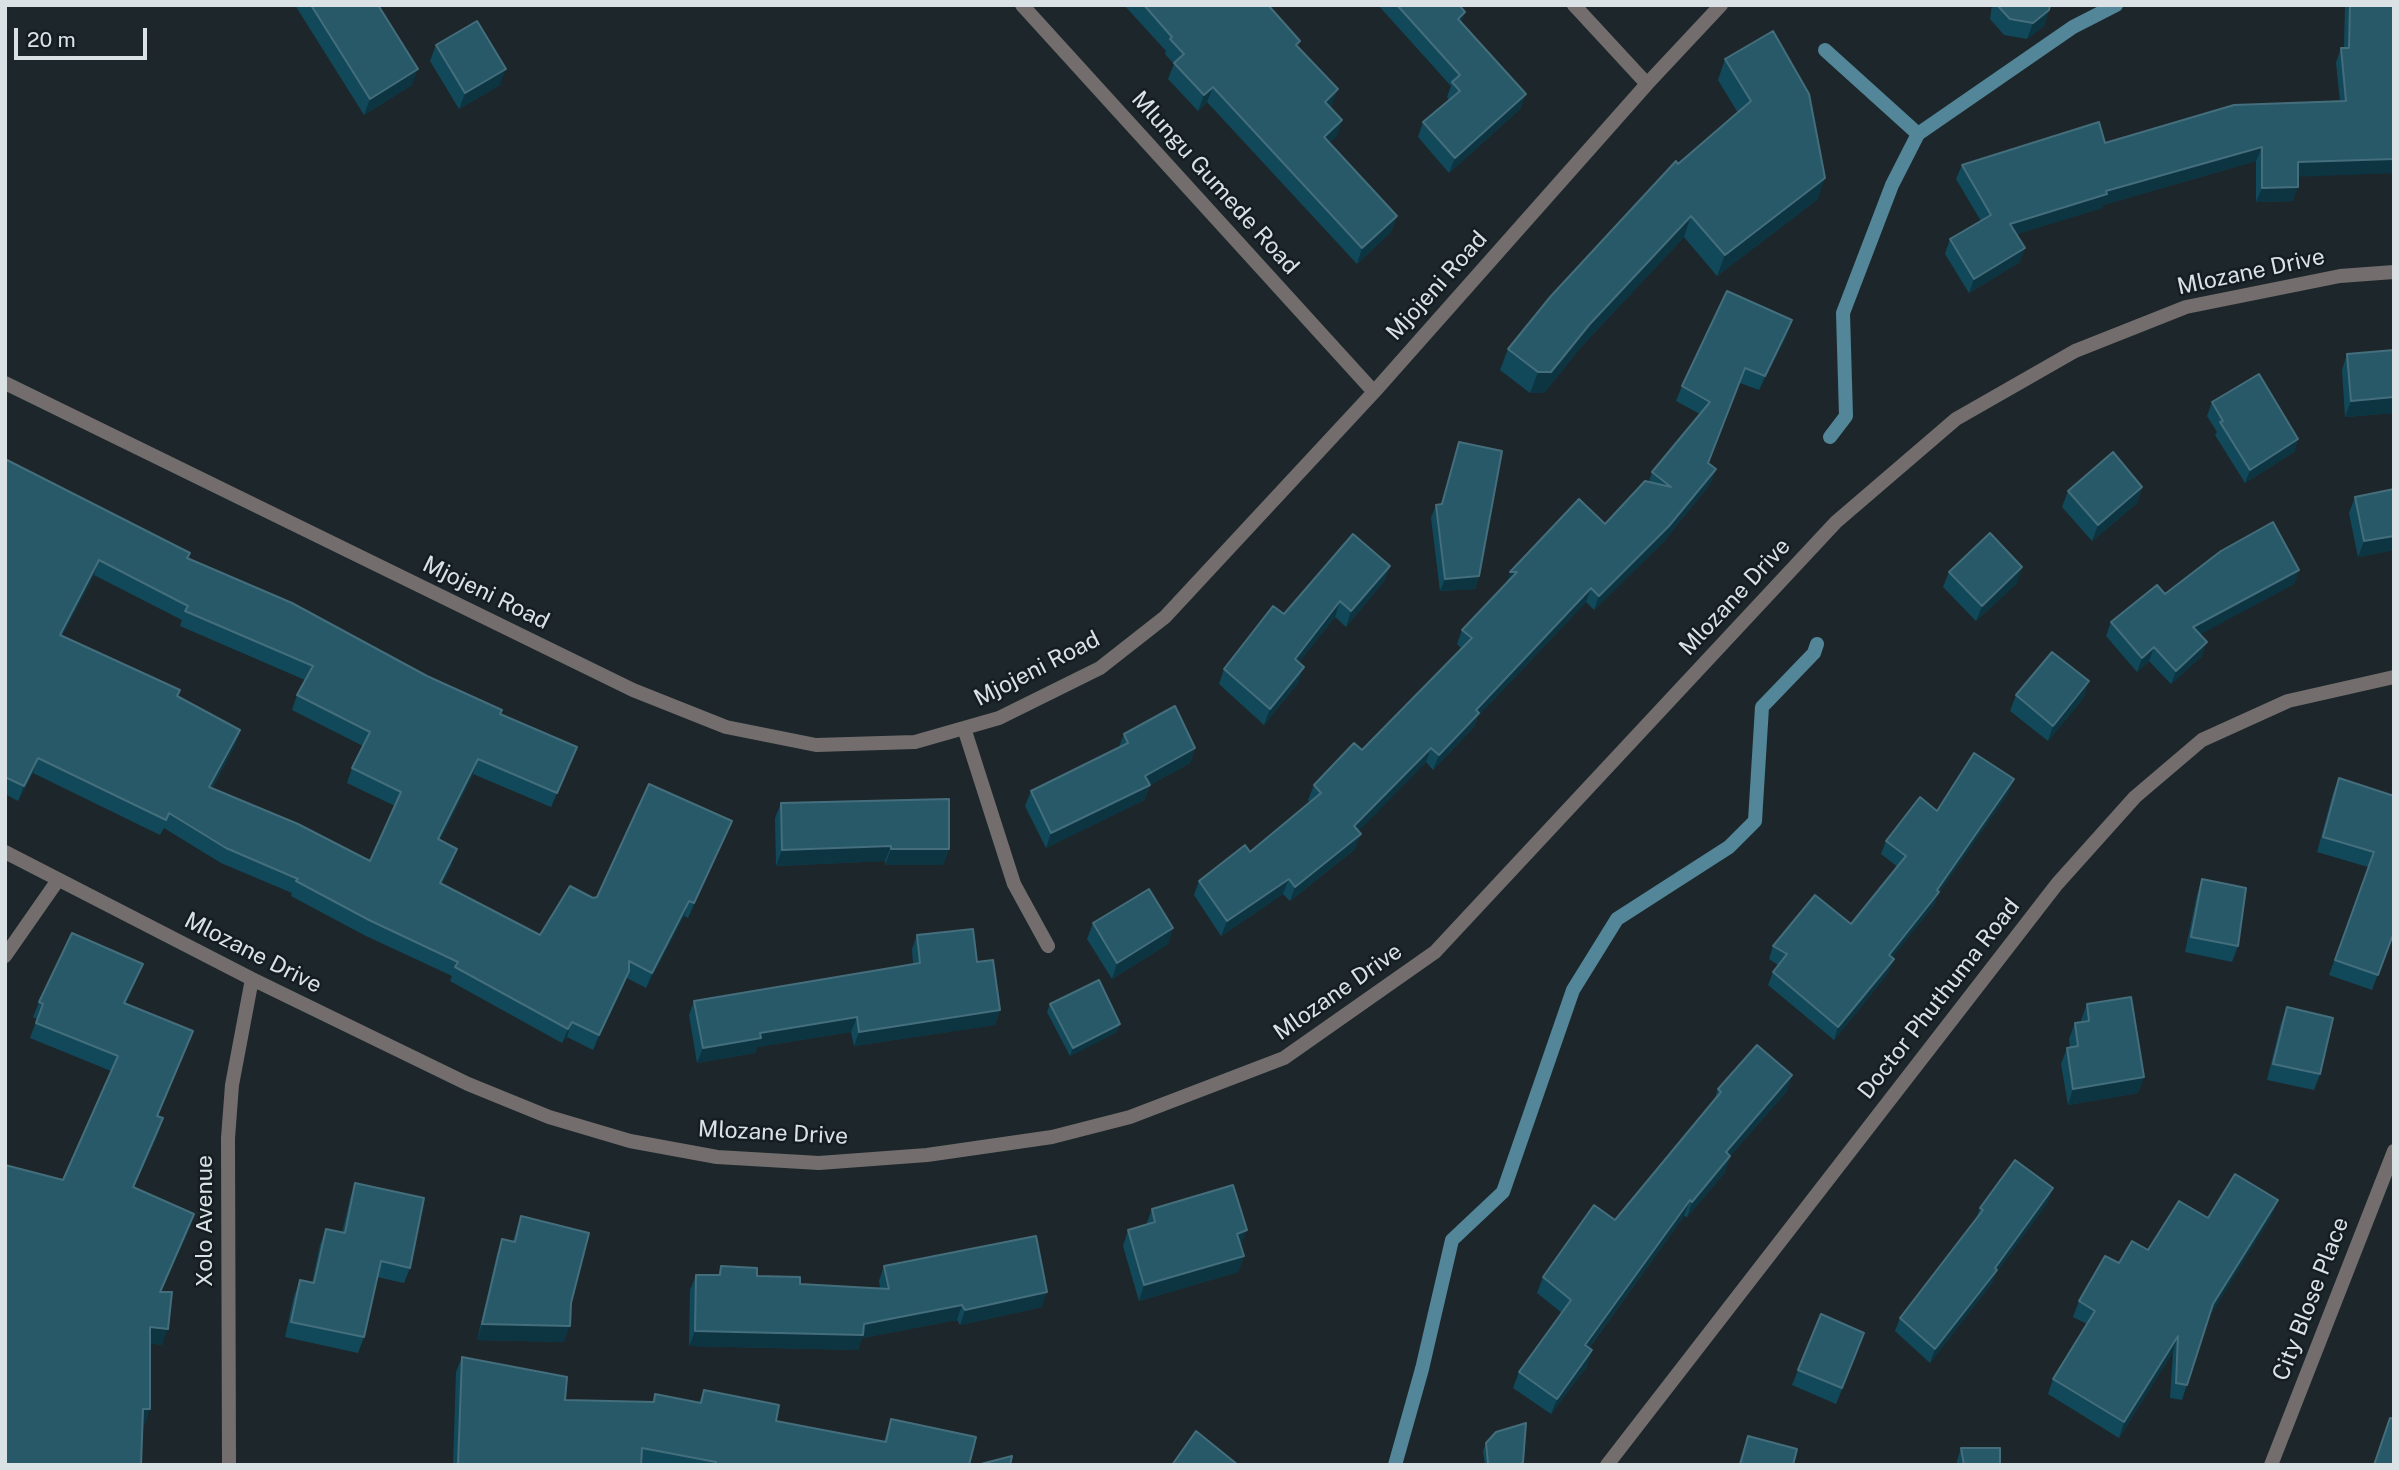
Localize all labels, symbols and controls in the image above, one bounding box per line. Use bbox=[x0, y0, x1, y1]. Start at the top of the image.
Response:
scale bar bbox=[18, 14, 150, 58]
text: 20 m bbox=[27, 27, 76, 52]
street label: Mlungu Gumede Road bbox=[1126, 86, 1304, 280]
street label: Mjojeni Road bbox=[1381, 226, 1493, 346]
street label: Mlozane Drive bbox=[2175, 243, 2327, 301]
street label: Mlozane Drive bbox=[1674, 533, 1796, 661]
street label: Mjojeni Road bbox=[418, 550, 554, 636]
street label: Mjojeni Road bbox=[969, 625, 1105, 713]
street label: Doctor Phuthuma Road bbox=[1852, 893, 2026, 1105]
street label: Mlozane Drive bbox=[180, 907, 326, 999]
street label: Mlozane Drive bbox=[1269, 938, 1407, 1046]
street label: Mlozane Drive bbox=[697, 1115, 849, 1151]
street label: Xolo Avenue bbox=[191, 1155, 219, 1287]
street label: City Blose Place bbox=[2267, 1213, 2355, 1385]

